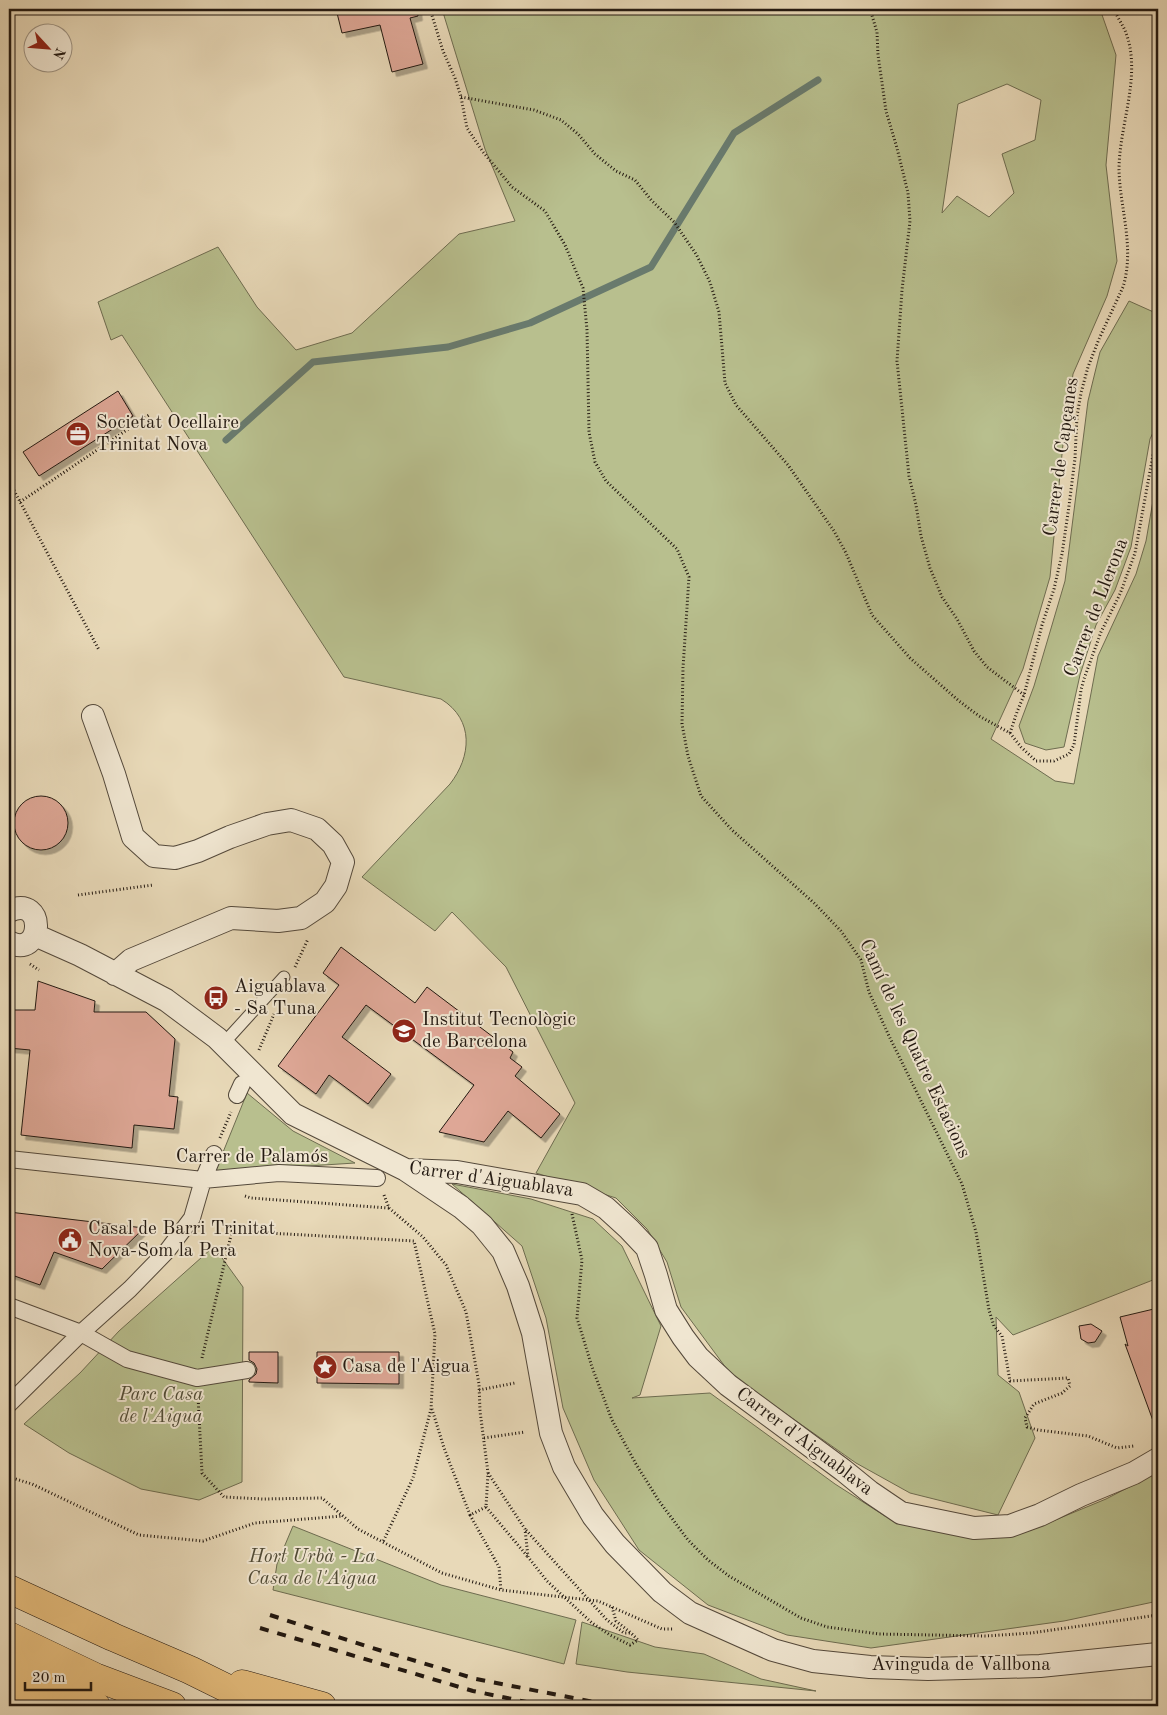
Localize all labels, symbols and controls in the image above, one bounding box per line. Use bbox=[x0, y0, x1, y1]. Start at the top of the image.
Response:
north arrow bbox=[22, 22, 72, 72]
text: N bbox=[50, 45, 67, 61]
street label: Carrer de Capçanes bbox=[1041, 376, 1083, 538]
place label: Societat Ocellaire Trinitat Nova bbox=[96, 414, 239, 455]
office icon: Societat Ocellaire Trinitat Nova bbox=[65, 421, 91, 447]
street label: Carrer de Llerona bbox=[1062, 535, 1132, 680]
street label: Camí de les Quatre Estacions bbox=[855, 937, 973, 1161]
place label: Aiguablava - Sa Tuna bbox=[234, 978, 327, 1019]
bus stop icon: Aiguablava - Sa Tuna bbox=[203, 985, 229, 1011]
place label: Institut Tecnològic de Barcelona bbox=[422, 1011, 576, 1052]
school or university icon: Institut Tecnològic de Barcelona bbox=[391, 1018, 417, 1044]
street label: Carrer de Palamós bbox=[176, 1148, 328, 1167]
street label: Carrer d'Aiguablava bbox=[408, 1159, 575, 1201]
place label: Casal de Barri Trinitat Nova-Som la Pera bbox=[88, 1220, 275, 1261]
public building icon: Casal de Barri Trinitat Nova-Som la Pera bbox=[57, 1227, 83, 1253]
place icon: Casa de l'Aigua bbox=[312, 1354, 338, 1380]
place label: Casa de l'Aigua bbox=[342, 1358, 471, 1377]
street label: Carrer d'Aiguablava bbox=[732, 1384, 876, 1500]
park label: Parc Casa de l'Aigua bbox=[118, 1386, 203, 1427]
park label: Hort Urbà - La Casa de l'Aigua bbox=[247, 1548, 377, 1589]
street label: Avinguda de Vallbona bbox=[871, 1656, 1051, 1675]
scale bar bbox=[25, 1660, 91, 1692]
text: 20 m bbox=[32, 1671, 66, 1686]

